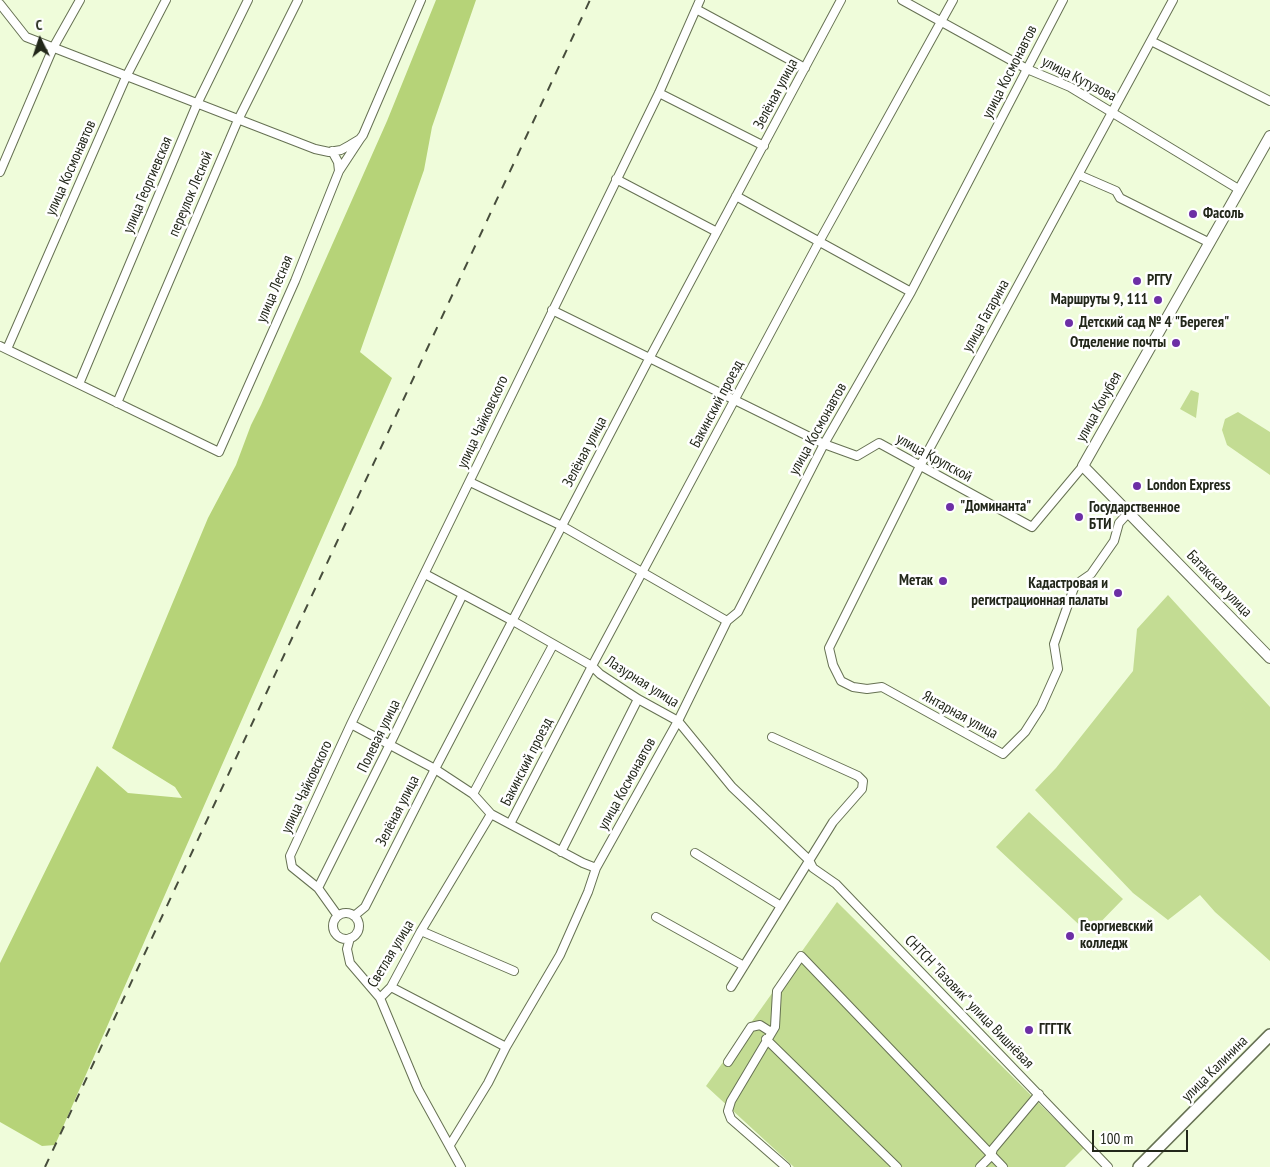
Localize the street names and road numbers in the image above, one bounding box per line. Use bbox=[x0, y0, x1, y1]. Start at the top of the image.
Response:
street label: улица Космонавтов bbox=[979, 22, 1041, 122]
street label: улица Кутузова bbox=[1039, 53, 1119, 105]
street label: Зелёная улица bbox=[750, 56, 802, 132]
street label: улица Космонавтов bbox=[42, 118, 100, 218]
street label: улица Георгиевская bbox=[120, 134, 176, 236]
street label: переулок Лесной bbox=[165, 149, 217, 239]
street label: улица Лесная bbox=[253, 253, 297, 325]
street label: улица Гагарина bbox=[959, 277, 1013, 355]
street label: Бакинский проезд bbox=[686, 357, 748, 451]
street label: улица Кочубея bbox=[1072, 369, 1126, 445]
street label: улица Чайковского bbox=[454, 373, 512, 471]
street label: улица Космонавтов bbox=[785, 380, 851, 478]
street label: Зелёная улица bbox=[559, 414, 611, 490]
street label: улица Крупской bbox=[893, 430, 975, 486]
street label: Батакская улица bbox=[1183, 547, 1255, 621]
street label: Лазурная улица bbox=[602, 652, 682, 712]
street label: Янтарная улица bbox=[919, 687, 1001, 743]
street label: Полевая улица bbox=[354, 697, 404, 775]
street label: Бакинский проезд bbox=[497, 715, 557, 809]
street label: улица Космонавтов bbox=[594, 735, 660, 833]
street label: улица Чайковского bbox=[278, 738, 336, 836]
street label: Зелёная улица bbox=[372, 773, 424, 849]
street label: Светлая улица bbox=[364, 917, 418, 991]
street label: СНТСН "Газовик" улица Вишнёвая bbox=[901, 932, 1037, 1072]
street label: улица Калинина bbox=[1178, 1032, 1252, 1106]

